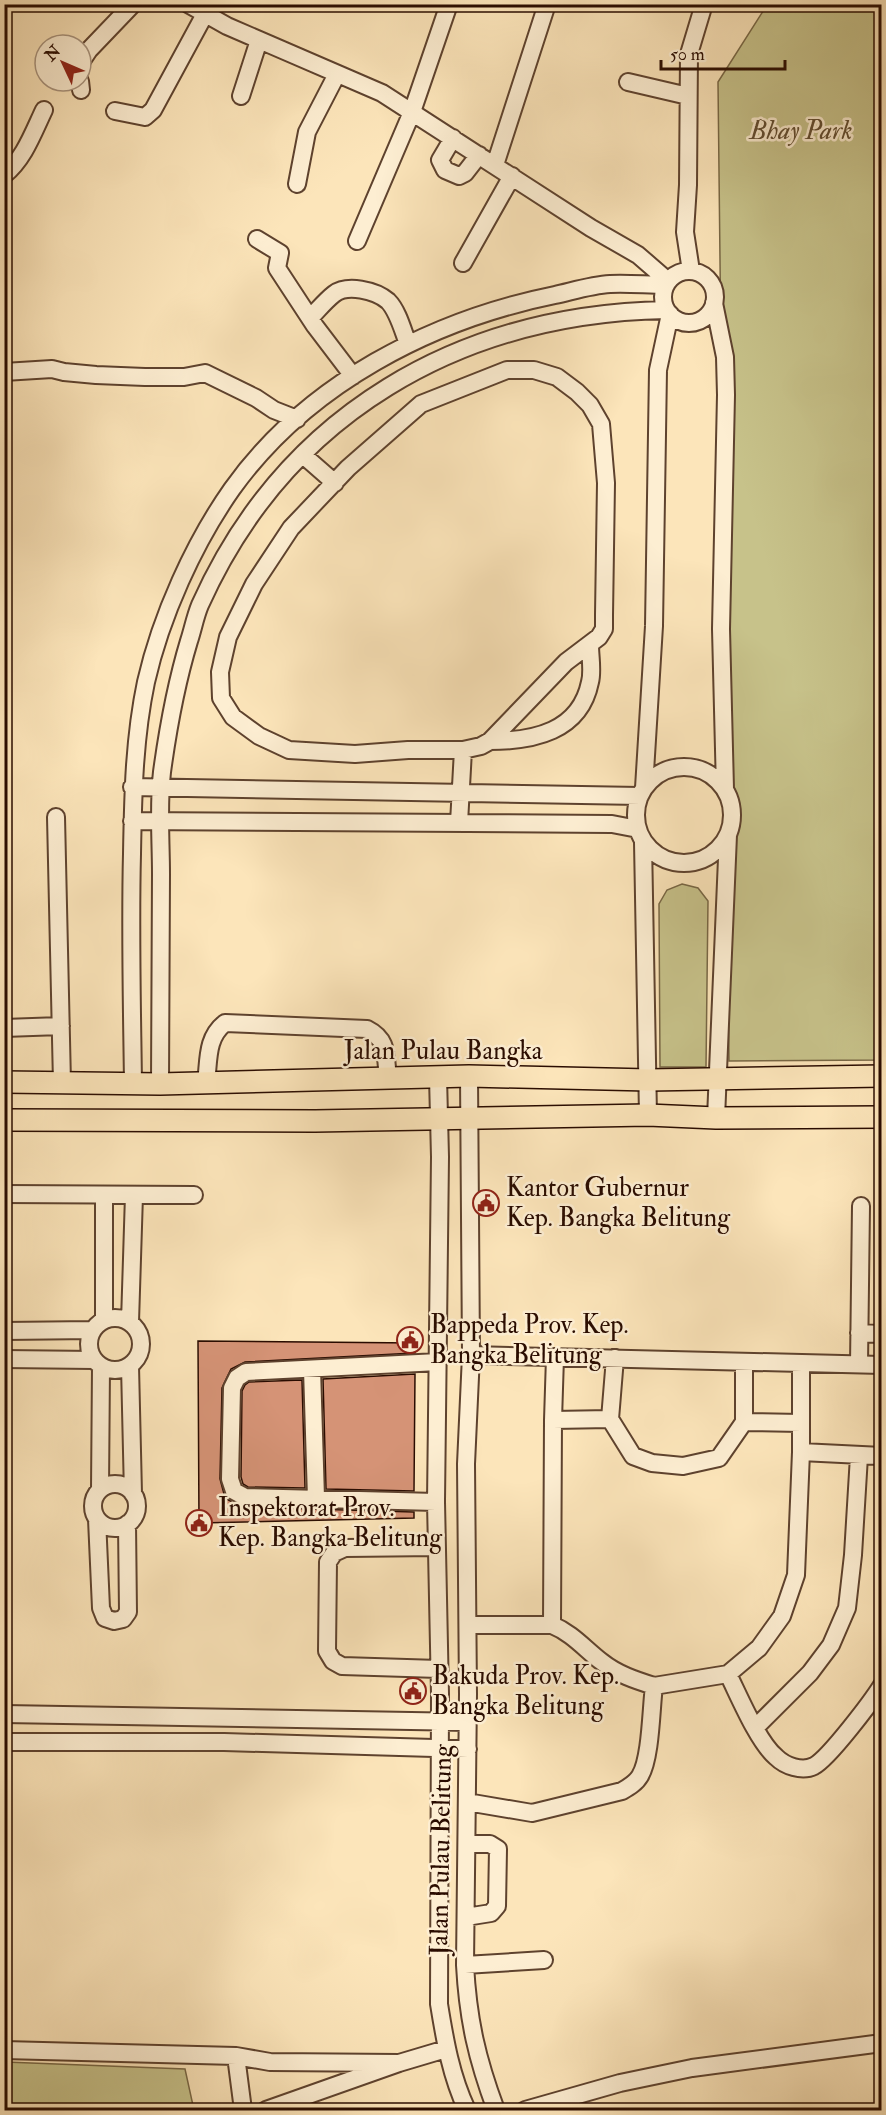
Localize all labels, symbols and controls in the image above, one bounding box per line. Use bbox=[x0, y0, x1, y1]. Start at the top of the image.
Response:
north arrow bbox=[33, 33, 93, 93]
scale bar bbox=[661, 33, 786, 71]
text: N bbox=[40, 41, 66, 66]
text: 50 m bbox=[670, 43, 705, 66]
park label: Bhay Park bbox=[747, 115, 853, 147]
street label: Jalan Pulau Bangka bbox=[343, 1035, 543, 1067]
place label: Kantor Gubernur Kep. Bangka Belitung bbox=[506, 1172, 731, 1235]
public building icon: Kantor Gubernur Kep. Bangka Belitung bbox=[471, 1188, 501, 1218]
place label: Bappeda Prov. Kep. Bangka Belitung bbox=[430, 1309, 629, 1371]
public building icon: Bappeda Prov. Kep. Bangka Belitung bbox=[395, 1325, 425, 1355]
place label: Inspektorat Prov. Kep. Bangka Belitung bbox=[218, 1492, 443, 1555]
public building icon: Inspektorat Prov. Kep. Bangka Belitung bbox=[184, 1508, 214, 1538]
place label: Bakuda Prov. Kep. Bangka Belitung bbox=[432, 1660, 619, 1722]
public building icon: Bakuda Prov. Kep. Bangka Belitung bbox=[398, 1676, 428, 1706]
street label: Jalan Pulau Belitung bbox=[423, 1743, 459, 1957]

